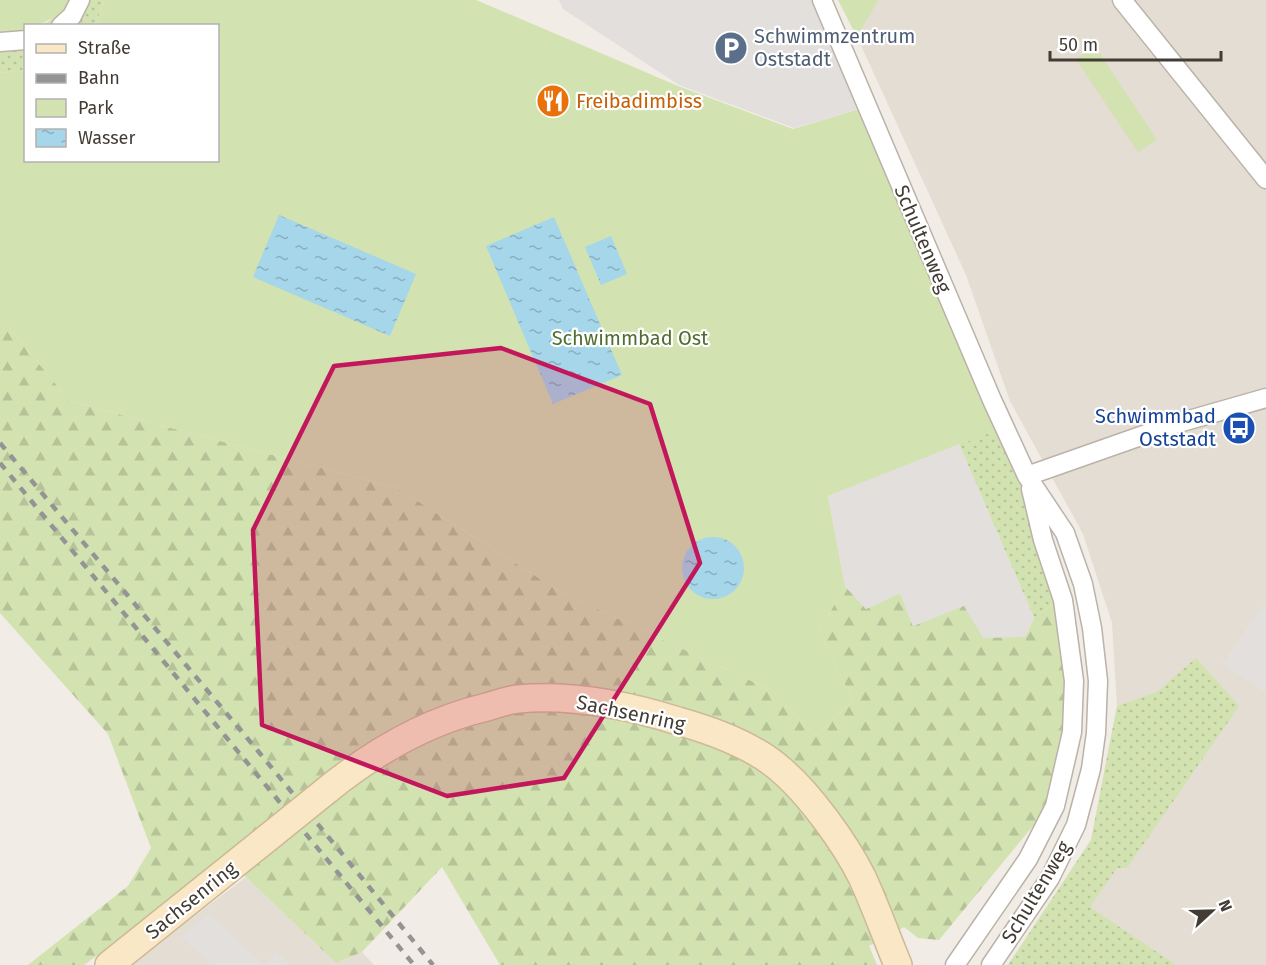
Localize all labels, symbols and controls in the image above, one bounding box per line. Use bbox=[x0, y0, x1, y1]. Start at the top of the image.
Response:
legend bbox=[24, 24, 219, 162]
place label: Schwimmzentrum Oststadt bbox=[754, 24, 915, 71]
scale bar bbox=[1050, 24, 1221, 62]
parking icon: Schwimmzentrum Oststadt bbox=[713, 30, 749, 66]
text: 50 m bbox=[1059, 34, 1098, 56]
text: Straße bbox=[78, 37, 131, 59]
text: Bahn bbox=[78, 67, 120, 89]
restaurant icon: Freibadimbiss bbox=[535, 83, 571, 119]
place label: Freibadimbiss bbox=[576, 89, 702, 113]
text: Park bbox=[78, 97, 114, 119]
text: Wasser bbox=[78, 127, 135, 149]
street label: Schultenweg bbox=[890, 181, 957, 297]
park label: Schwimmbad Ost bbox=[552, 326, 709, 350]
place label: Schwimmbad Oststadt bbox=[1095, 404, 1217, 451]
bus stop icon: Schwimmbad Oststadt bbox=[1221, 410, 1257, 446]
street label: Sachsenring bbox=[574, 690, 688, 736]
street label: Schultenweg bbox=[996, 836, 1076, 947]
street label: Sachsenring bbox=[141, 856, 242, 944]
north arrow bbox=[1182, 881, 1242, 941]
text: N bbox=[1215, 897, 1236, 914]

